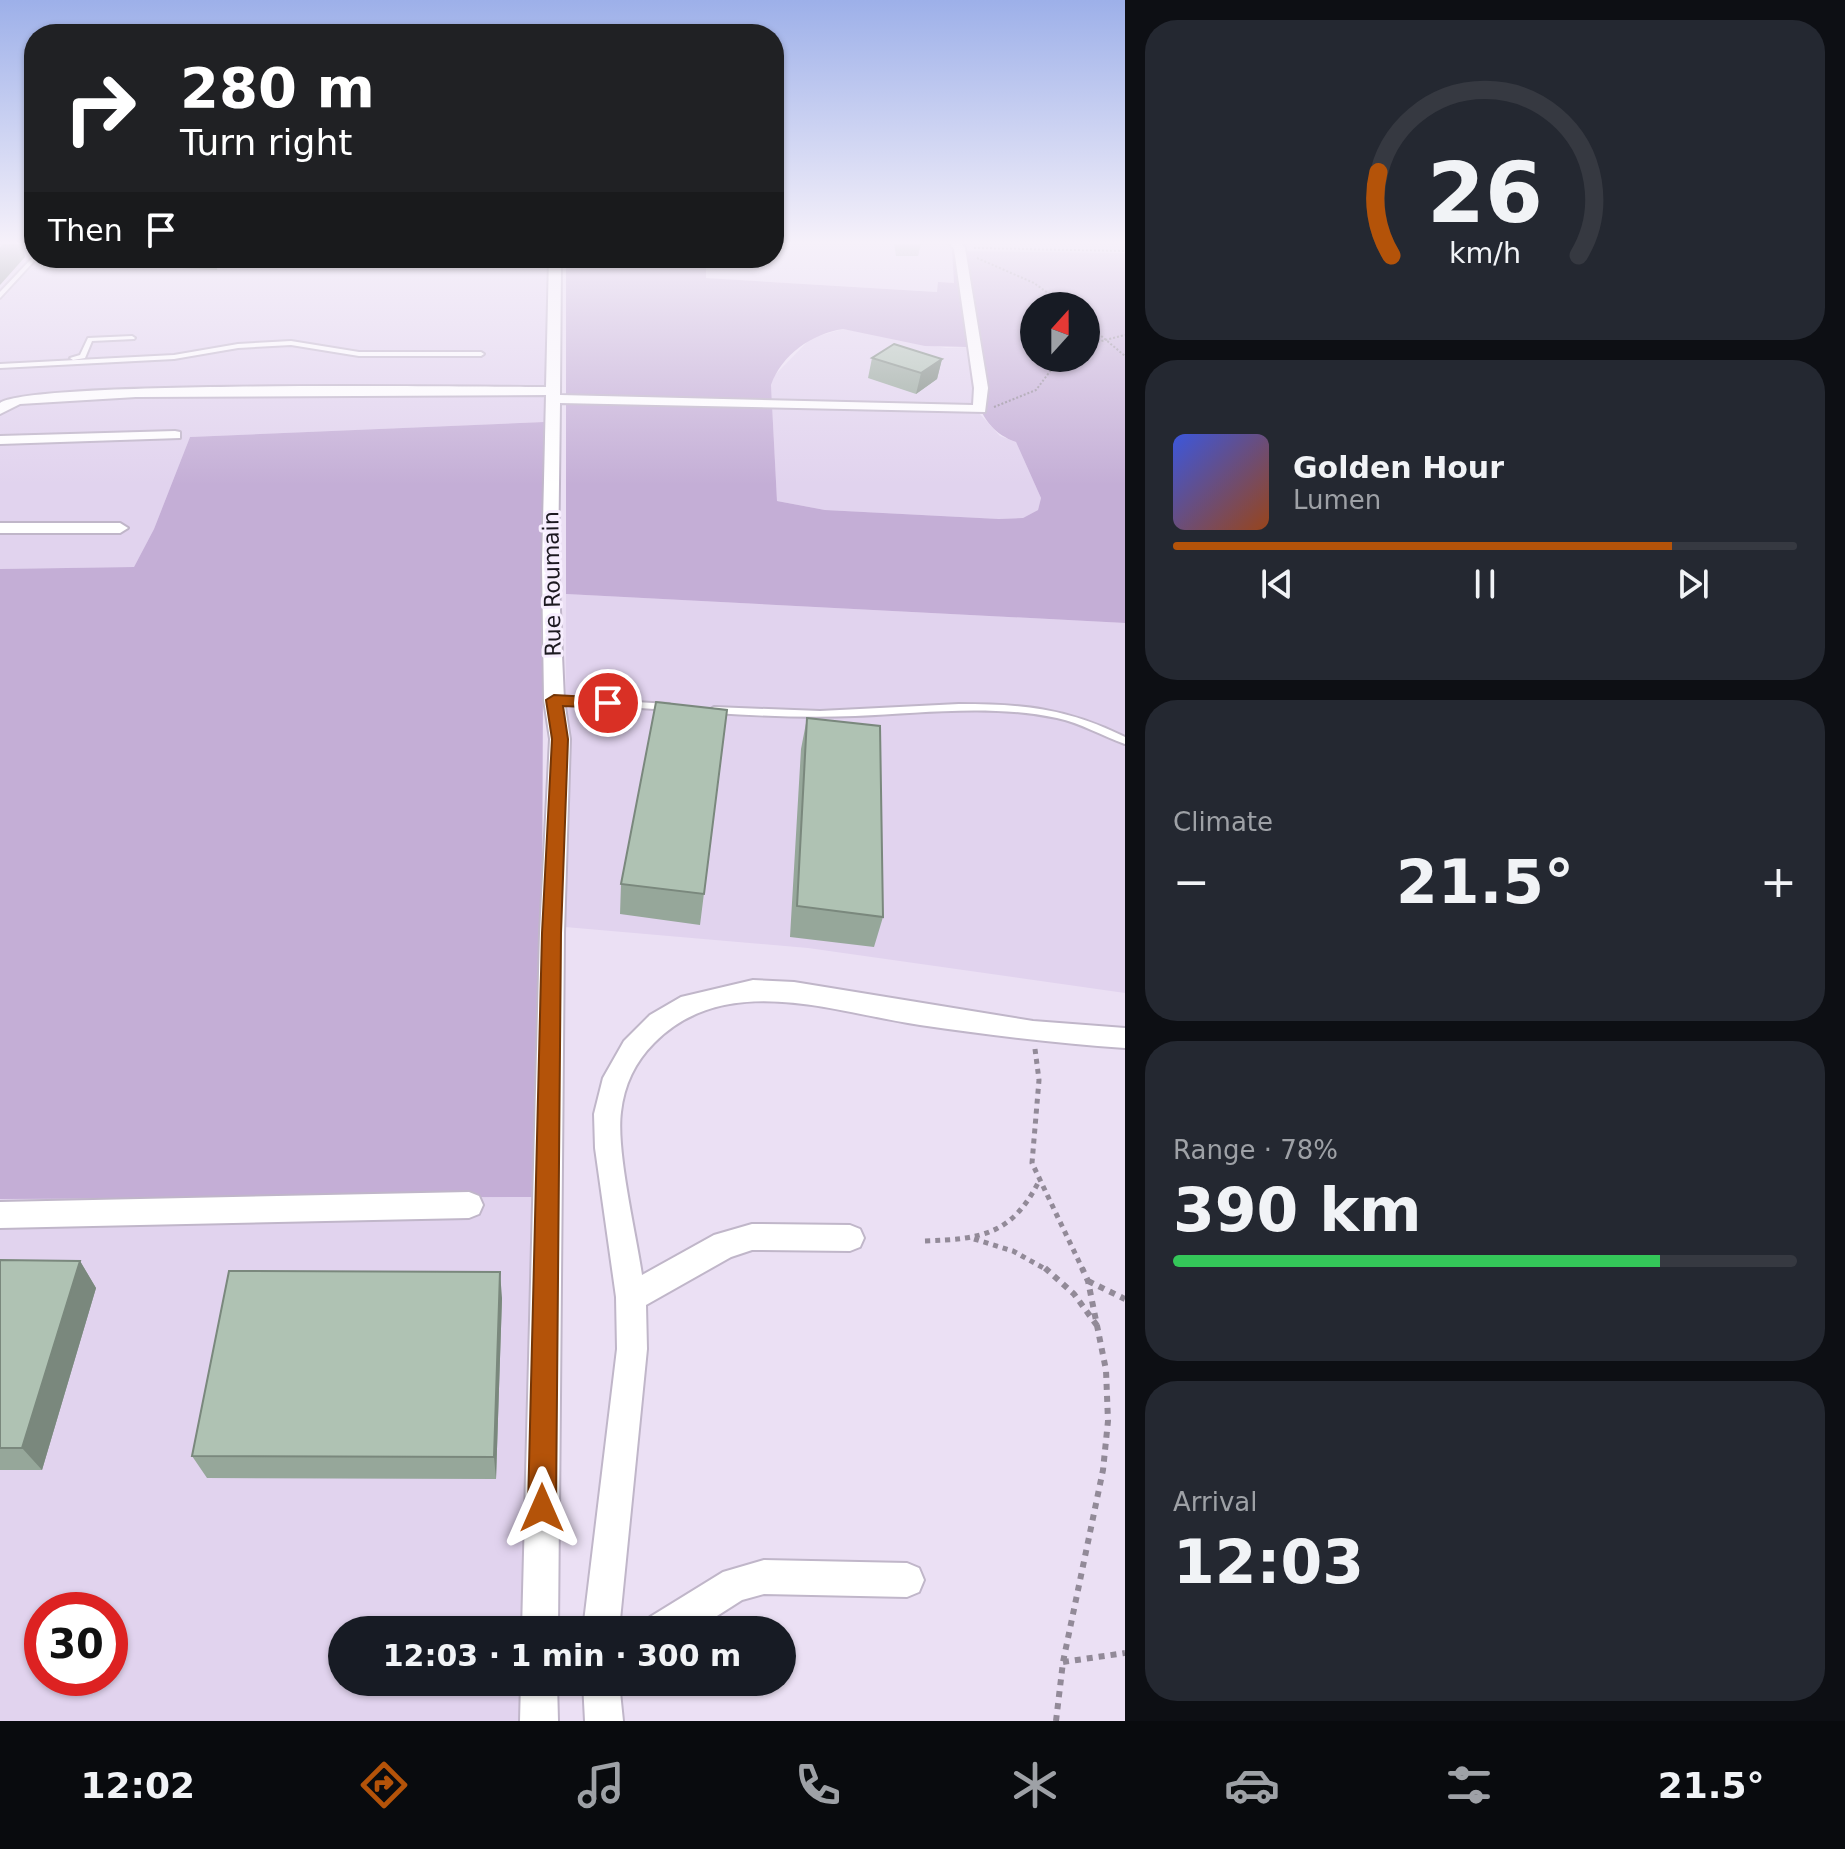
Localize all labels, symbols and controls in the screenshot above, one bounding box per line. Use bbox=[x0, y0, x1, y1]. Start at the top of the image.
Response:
text: 280 m bbox=[180, 55, 375, 120]
icon: right bbox=[48, 56, 152, 160]
text: Turn right bbox=[180, 122, 352, 163]
text: 26 bbox=[1427, 145, 1543, 242]
icon: arrive bbox=[139, 208, 183, 252]
text: Then bbox=[48, 213, 123, 248]
text: km/h bbox=[1449, 236, 1521, 270]
north arrow bbox=[1020, 292, 1100, 372]
map controls bbox=[1020, 292, 1100, 372]
text: Golden Hour bbox=[1293, 450, 1504, 485]
text: Lumen bbox=[1293, 485, 1381, 515]
street label: Rue Roumain bbox=[538, 511, 566, 657]
icon: previous bbox=[1255, 562, 1299, 606]
icon: pause bbox=[1463, 562, 1507, 606]
icon: next bbox=[1671, 562, 1715, 606]
pin bbox=[574, 669, 642, 737]
icon: arrive bbox=[586, 681, 630, 725]
text: Climate bbox=[1173, 807, 1273, 837]
text: 21.5° bbox=[1396, 847, 1574, 917]
text: − bbox=[1173, 856, 1210, 907]
text: + bbox=[1760, 856, 1797, 907]
text: Range · 78% bbox=[1173, 1135, 1338, 1165]
text: 390 km bbox=[1173, 1175, 1422, 1245]
position arrow bbox=[500, 1466, 584, 1550]
text: Arrival bbox=[1173, 1487, 1257, 1517]
text: 12:03 bbox=[1173, 1527, 1364, 1597]
speed limit sign: 30 bbox=[24, 1592, 128, 1696]
text: 12:03 · 1 min · 300 m bbox=[383, 1638, 741, 1673]
icon: directions bbox=[356, 1757, 412, 1813]
icon: music bbox=[573, 1757, 629, 1813]
icon: phone bbox=[790, 1757, 846, 1813]
icon: climate bbox=[1007, 1757, 1063, 1813]
icon: car bbox=[1224, 1757, 1280, 1813]
icon: filters bbox=[1441, 1757, 1497, 1813]
text: 12:02 bbox=[80, 1765, 195, 1806]
text: 21.5° bbox=[1658, 1765, 1764, 1806]

